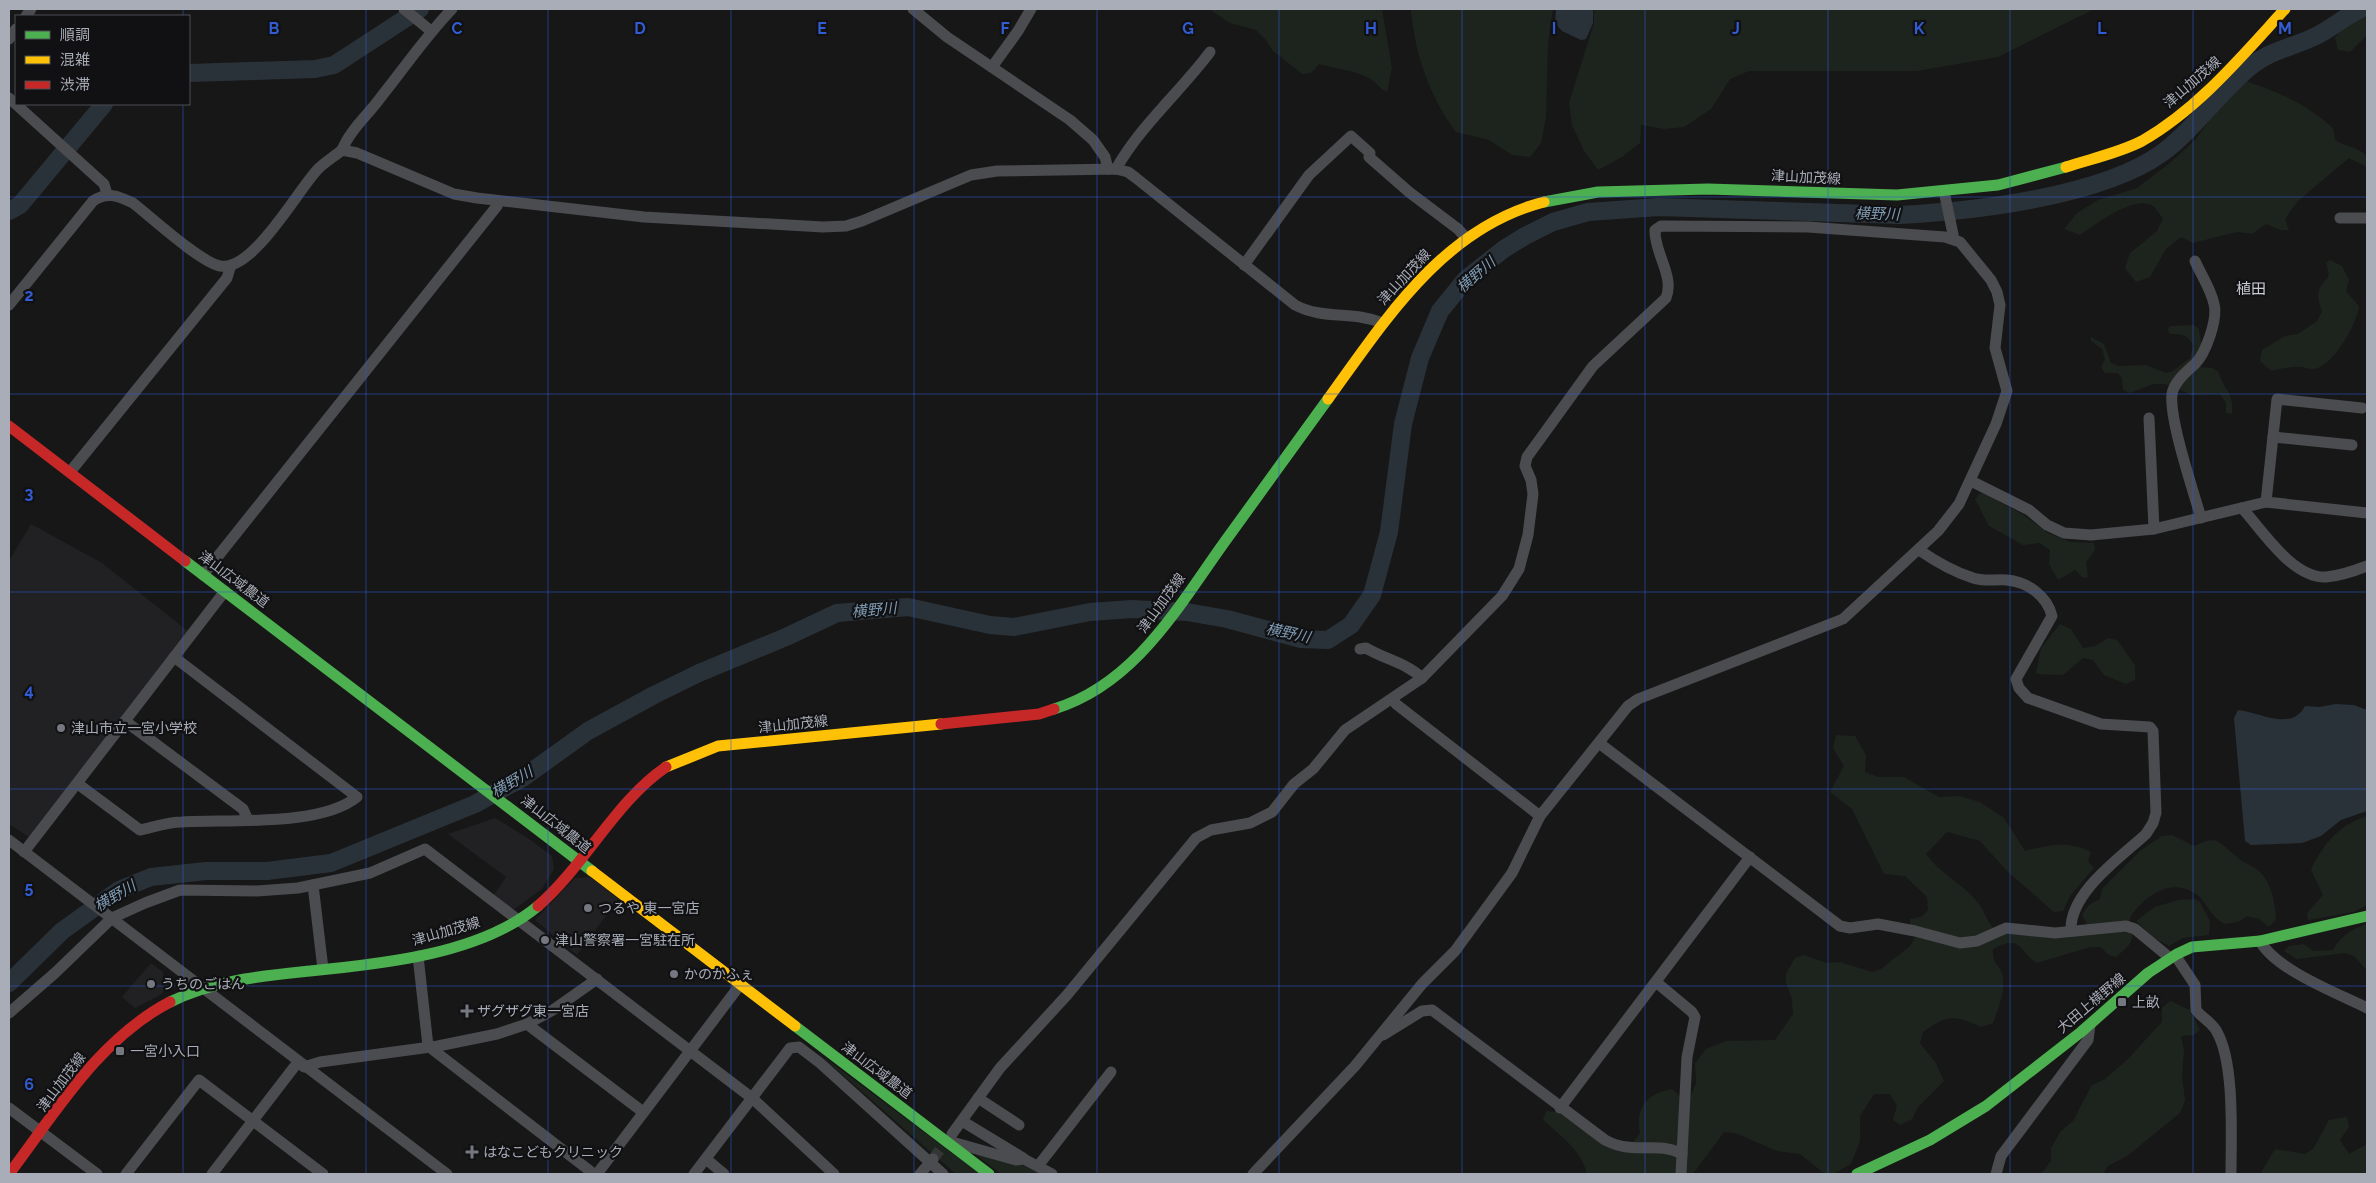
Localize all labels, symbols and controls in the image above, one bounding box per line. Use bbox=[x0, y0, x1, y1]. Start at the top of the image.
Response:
legend bbox=[15, 15, 190, 105]
text: B bbox=[269, 19, 280, 38]
text: C bbox=[452, 19, 463, 38]
text: D bbox=[634, 19, 646, 38]
text: E bbox=[817, 19, 827, 38]
text: F bbox=[1000, 19, 1010, 38]
text: G bbox=[1182, 19, 1194, 38]
text: H bbox=[1365, 19, 1377, 38]
text: I bbox=[1552, 19, 1556, 38]
text: J bbox=[1732, 19, 1740, 38]
text: K bbox=[1914, 19, 1925, 38]
text: L bbox=[2097, 19, 2107, 38]
text: M bbox=[2278, 19, 2292, 38]
text: 順調 bbox=[60, 26, 90, 44]
text: 混雑 bbox=[60, 51, 90, 69]
street label: 津山加茂線 bbox=[2160, 53, 2224, 111]
text: 渋滞 bbox=[60, 76, 90, 94]
street label: 津山加茂線 bbox=[1771, 167, 1841, 187]
water label: 横野川 bbox=[1854, 205, 1902, 223]
street label: 津山加茂線 bbox=[1374, 246, 1434, 308]
water label: 横野川 bbox=[1453, 252, 1500, 297]
district label: 植田 bbox=[2236, 280, 2266, 298]
text: 2 bbox=[24, 286, 34, 305]
text: 3 bbox=[25, 484, 34, 503]
street label: 津山広域農道 bbox=[196, 547, 272, 611]
street label: 津山加茂線 bbox=[1134, 570, 1188, 636]
water label: 横野川 bbox=[851, 599, 899, 621]
water label: 横野川 bbox=[1264, 620, 1314, 647]
text: 4 bbox=[24, 681, 34, 700]
street label: 津山加茂線 bbox=[757, 712, 829, 736]
place label: 津山市立一宮小学校 bbox=[71, 720, 197, 736]
marker: 津山市立一宮小学校 bbox=[55, 722, 67, 734]
water label: 横野川 bbox=[488, 762, 538, 801]
street label: 津山広域農道 bbox=[518, 792, 594, 856]
water label: 横野川 bbox=[91, 876, 141, 915]
text: 5 bbox=[25, 878, 34, 897]
place label: つるや 東一宮店 bbox=[598, 900, 700, 916]
marker: つるや 東一宮店 bbox=[582, 902, 594, 914]
street label: 津山加茂線 bbox=[410, 914, 482, 948]
place label: 津山警察署一宮駐在所 bbox=[555, 932, 695, 948]
marker: 津山警察署一宮駐在所 bbox=[539, 934, 551, 946]
place label: かのかふぇ bbox=[684, 966, 754, 982]
marker: かのかふぇ bbox=[668, 968, 680, 980]
street label: 大田上横野線 bbox=[2054, 970, 2128, 1036]
place label: うちのごはん bbox=[161, 976, 245, 992]
marker: うちのごはん bbox=[145, 978, 157, 990]
place label: 上畝 bbox=[2132, 994, 2160, 1010]
marker: 上畝 bbox=[2116, 996, 2128, 1008]
place label: ザグザグ東一宮店 bbox=[477, 1003, 589, 1019]
marker: ザグザグ東一宮店 bbox=[461, 1005, 473, 1017]
street label: 津山広域農道 bbox=[839, 1038, 915, 1102]
place label: 一宮小入口 bbox=[130, 1043, 200, 1059]
marker: 一宮小入口 bbox=[114, 1045, 126, 1057]
street label: 津山加茂線 bbox=[34, 1049, 88, 1115]
text: 6 bbox=[24, 1075, 34, 1094]
place label: はなこどもクリニック bbox=[483, 1144, 623, 1160]
marker: はなこどもクリニック bbox=[465, 1145, 479, 1159]

